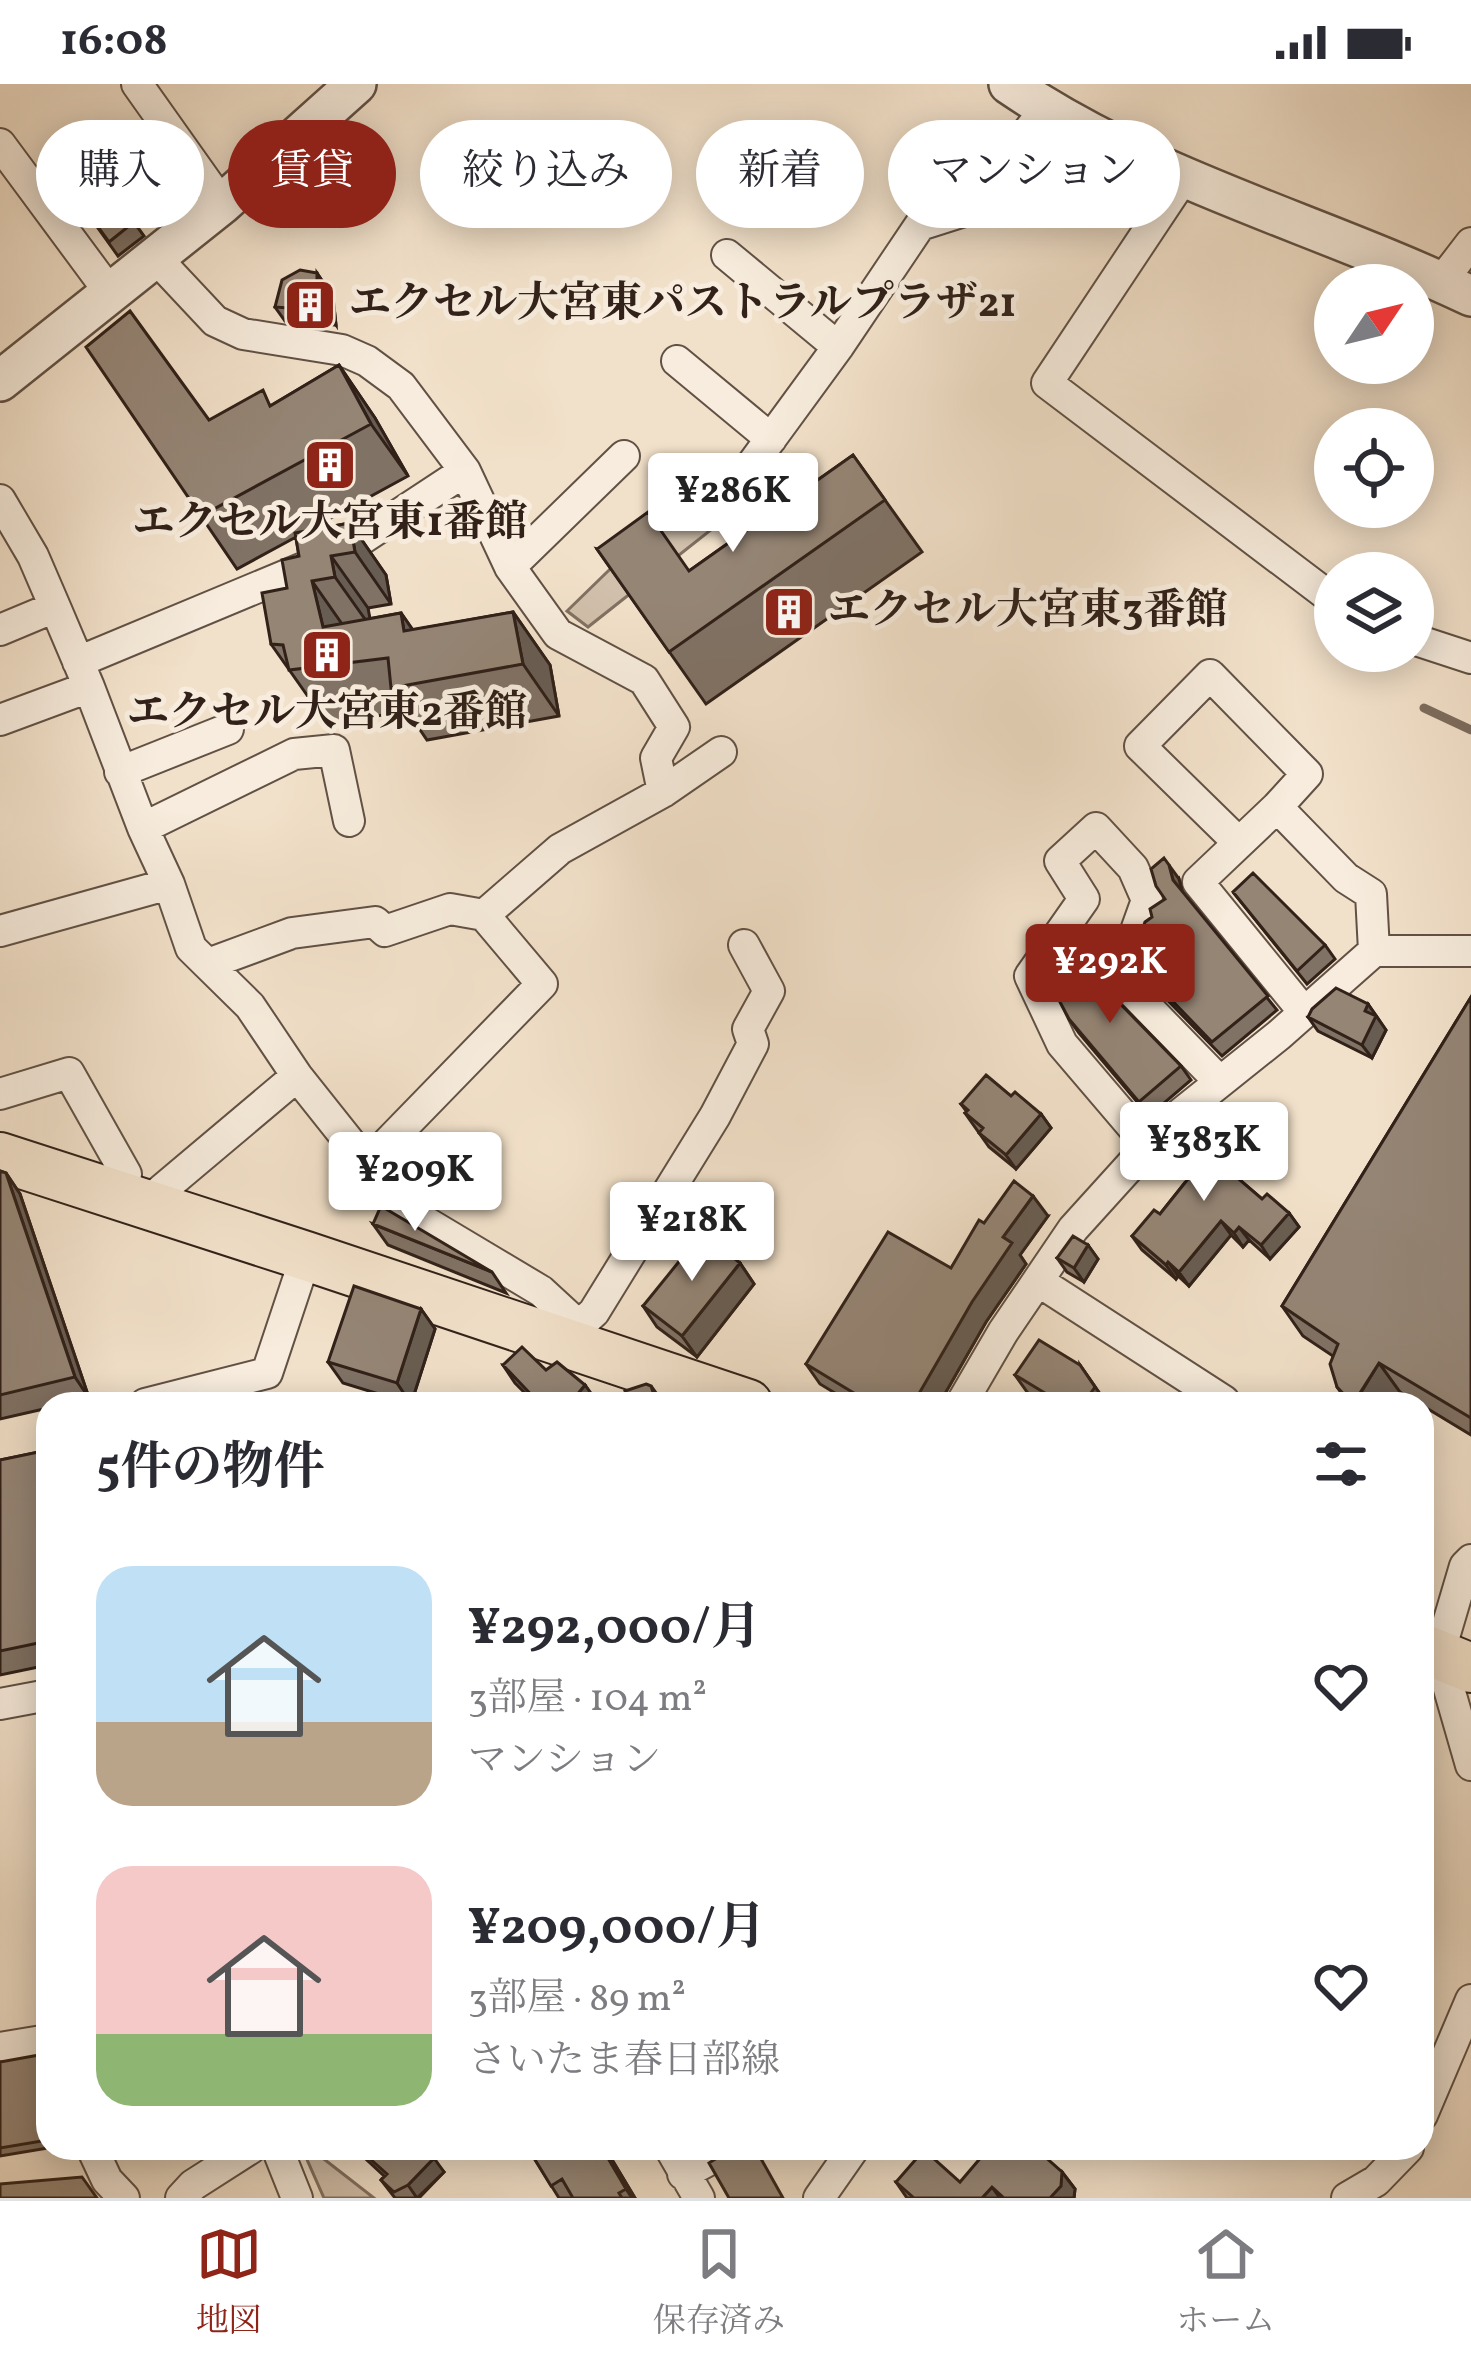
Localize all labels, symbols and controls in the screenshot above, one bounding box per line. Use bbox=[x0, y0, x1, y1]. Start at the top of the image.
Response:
text: 16:08 bbox=[60, 11, 168, 74]
chip: 購入 bbox=[36, 120, 204, 228]
chip: 賃貸 bbox=[228, 120, 396, 228]
chip: 絞り込み bbox=[420, 120, 672, 228]
chip: 新着 bbox=[696, 120, 864, 228]
chip: マンション bbox=[888, 120, 1180, 228]
north arrow bbox=[1314, 264, 1434, 384]
map controls bbox=[1314, 264, 1434, 672]
place label: エクセル大宮東パストラルプラザ21 bbox=[349, 276, 1016, 335]
building icon: エクセル大宮東パストラルプラザ21 bbox=[282, 277, 338, 333]
button: locate bbox=[1314, 408, 1434, 528]
building icon: エクセル大宮東1番館 bbox=[302, 437, 358, 493]
pin: ¥286K bbox=[649, 453, 817, 555]
text: ¥286K bbox=[675, 465, 791, 519]
place label: エクセル大宮東1番館 bbox=[133, 495, 527, 554]
button: layers bbox=[1314, 552, 1434, 672]
place label: エクセル大宮東3番館 bbox=[828, 583, 1227, 642]
building icon: エクセル大宮東3番館 bbox=[761, 584, 817, 640]
building icon: エクセル大宮東2番館 bbox=[299, 627, 355, 683]
place label: エクセル大宮東2番館 bbox=[127, 685, 527, 744]
pin: ¥292K bbox=[1026, 924, 1194, 1026]
text: ¥292K bbox=[1053, 936, 1167, 990]
pin: ¥383K bbox=[1120, 1102, 1288, 1204]
text: ¥383K bbox=[1147, 1114, 1261, 1168]
pin: ¥209K bbox=[331, 1132, 499, 1234]
text: ¥209K bbox=[356, 1144, 474, 1198]
pin: ¥218K bbox=[608, 1182, 776, 1284]
text: ¥218K bbox=[637, 1194, 747, 1248]
icon: filters bbox=[1308, 1431, 1374, 1497]
text: 5件の物件 bbox=[96, 1434, 325, 1505]
text: ¥292,000/月 bbox=[468, 1594, 762, 1665]
icon: home bbox=[192, 1614, 336, 1758]
icon: heart bbox=[1308, 1653, 1374, 1719]
text: 3部屋 · 104 m² bbox=[468, 1673, 707, 1727]
text: マンション bbox=[468, 1735, 661, 1789]
text: ¥209,000/月 bbox=[468, 1894, 767, 1965]
icon: home bbox=[192, 1914, 336, 2058]
icon: heart bbox=[1308, 1953, 1374, 2019]
text: 3部屋 · 89 m² bbox=[468, 1973, 686, 2027]
text: さいたま春日部線 bbox=[468, 2035, 780, 2089]
tab: 地図 bbox=[196, 2221, 262, 2346]
tab: 保存済み bbox=[653, 2221, 785, 2346]
tab: ホーム bbox=[1176, 2221, 1275, 2346]

